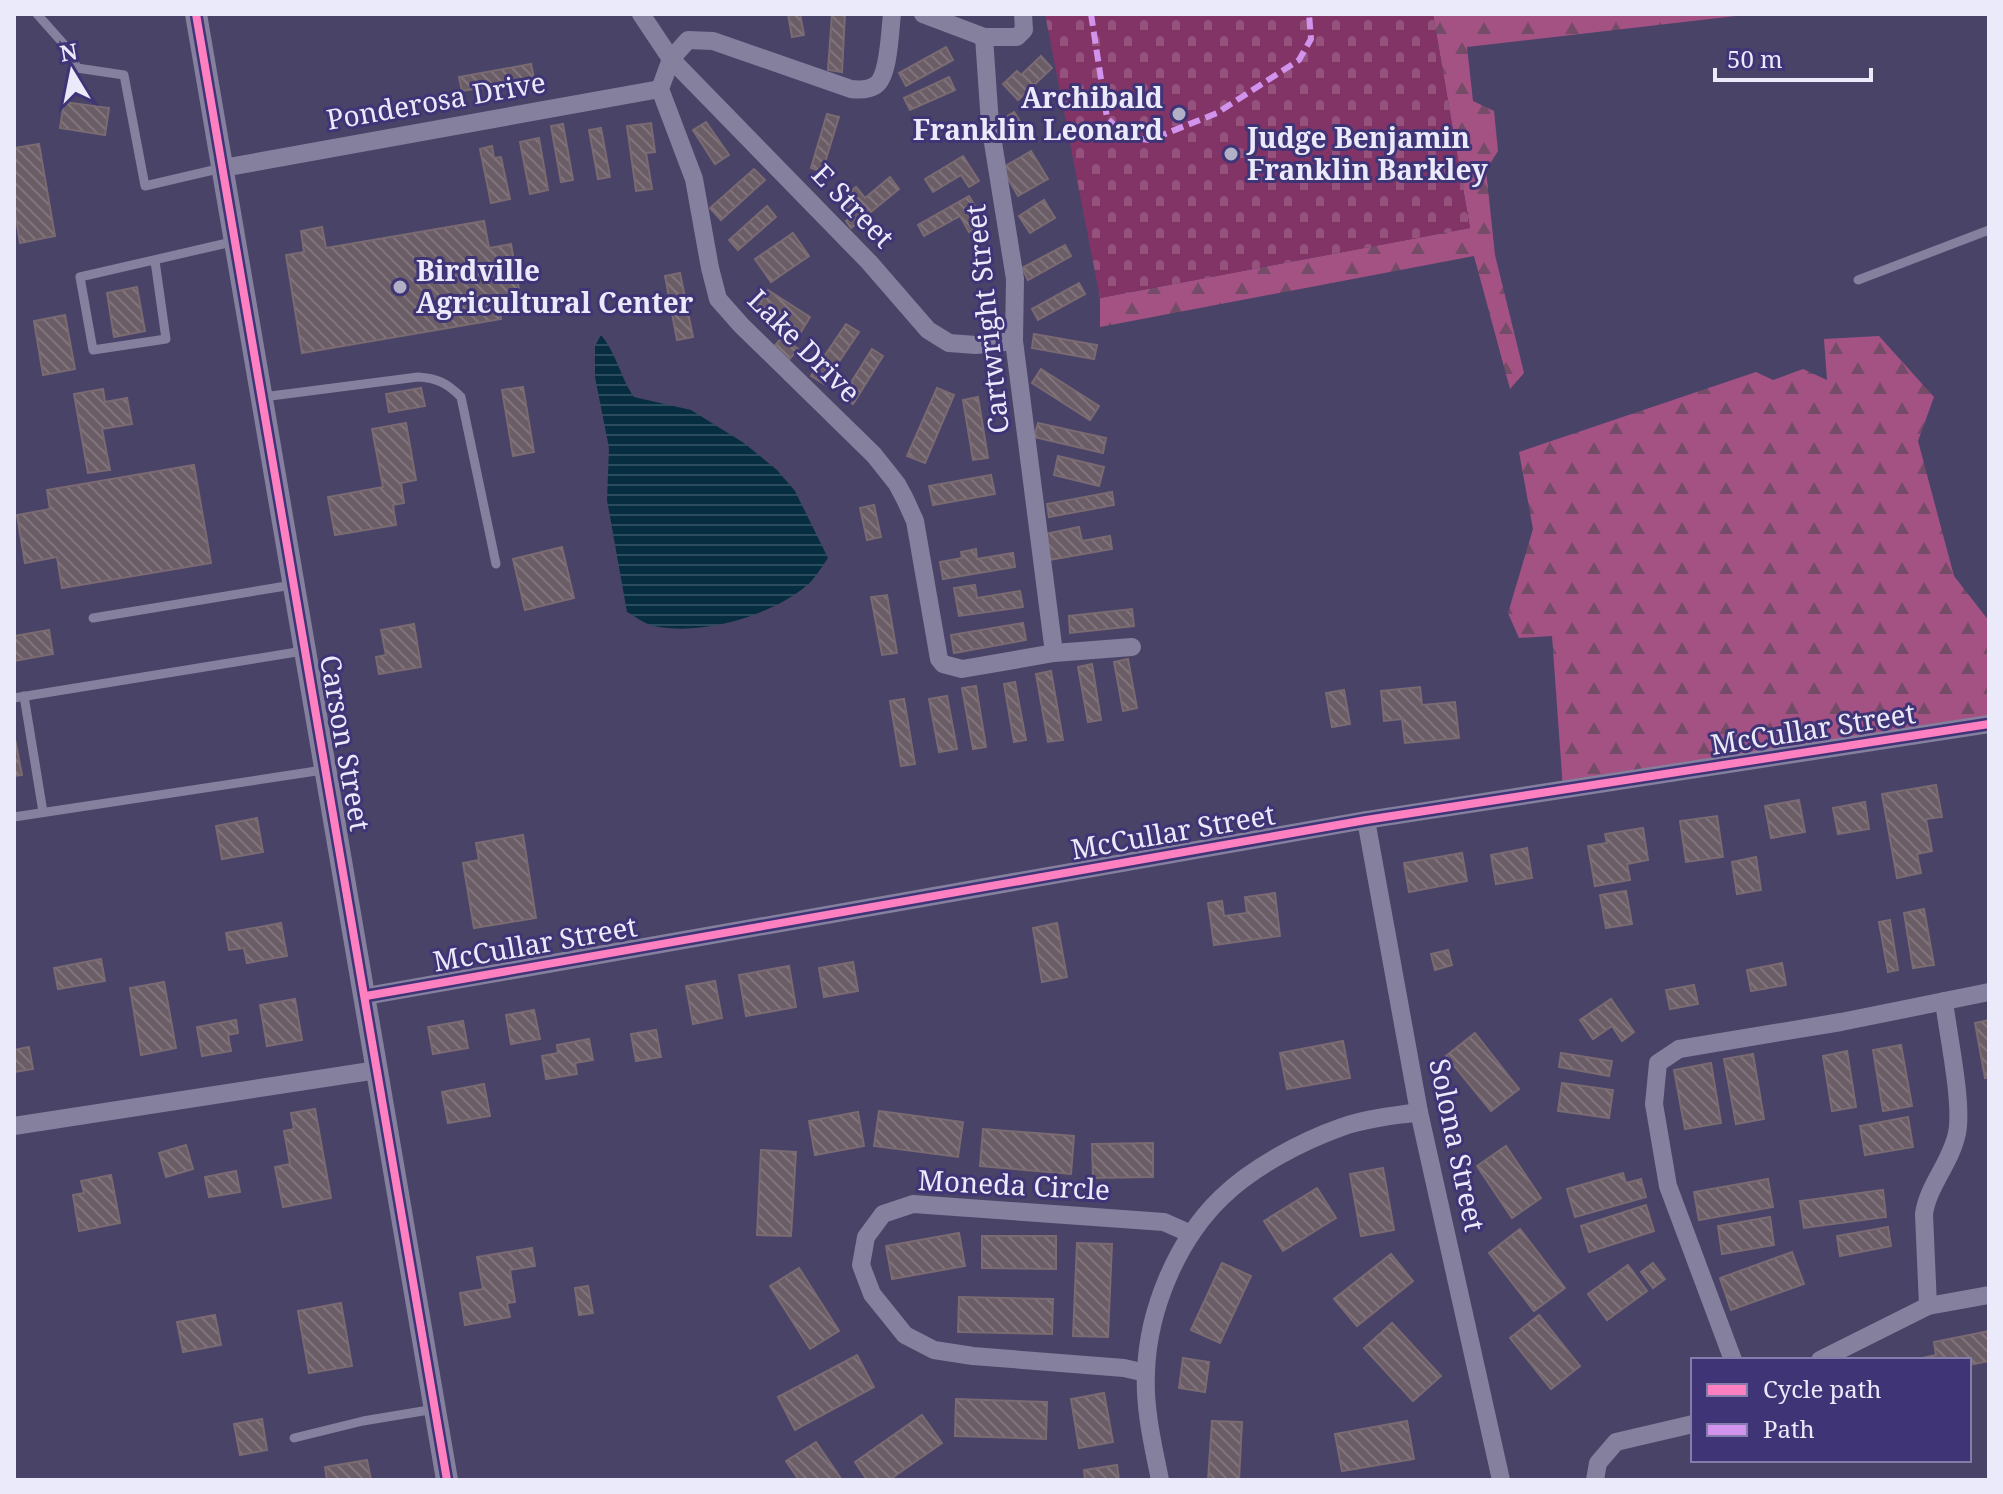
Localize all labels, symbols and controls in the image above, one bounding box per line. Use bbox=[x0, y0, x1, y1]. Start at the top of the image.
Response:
north arrow bbox=[32, 32, 112, 112]
scale bar bbox=[1715, 32, 1871, 82]
text: N bbox=[57, 35, 79, 68]
text: 50 m bbox=[1727, 42, 1783, 75]
street label: Ponderosa Drive bbox=[323, 62, 548, 138]
place label: Archibald Franklin Leonard bbox=[913, 78, 1163, 148]
marker: Archibald Franklin Leonard bbox=[1170, 105, 1188, 123]
place label: Judge Benjamin Franklin Barkley bbox=[1246, 118, 1488, 188]
marker: Judge Benjamin Franklin Barkley bbox=[1222, 145, 1240, 163]
street label: E Street bbox=[804, 155, 903, 256]
street label: Cartwright Street bbox=[955, 202, 1017, 436]
place label: Birdville Agricultural Center bbox=[416, 251, 694, 321]
marker: Birdville Agricultural Center bbox=[391, 278, 409, 296]
street label: Lake Drive bbox=[740, 281, 869, 410]
street label: Carson Street bbox=[312, 652, 380, 834]
street label: McCullar Street bbox=[1708, 693, 1918, 763]
street label: McCullar Street bbox=[1068, 794, 1278, 868]
street label: McCullar Street bbox=[430, 906, 640, 980]
street label: Solona Street bbox=[1421, 1055, 1495, 1235]
street label: Moneda Circle bbox=[917, 1160, 1111, 1208]
legend bbox=[1691, 1358, 1971, 1462]
text: Cycle path bbox=[1763, 1372, 1882, 1405]
text: Path bbox=[1763, 1412, 1815, 1445]

